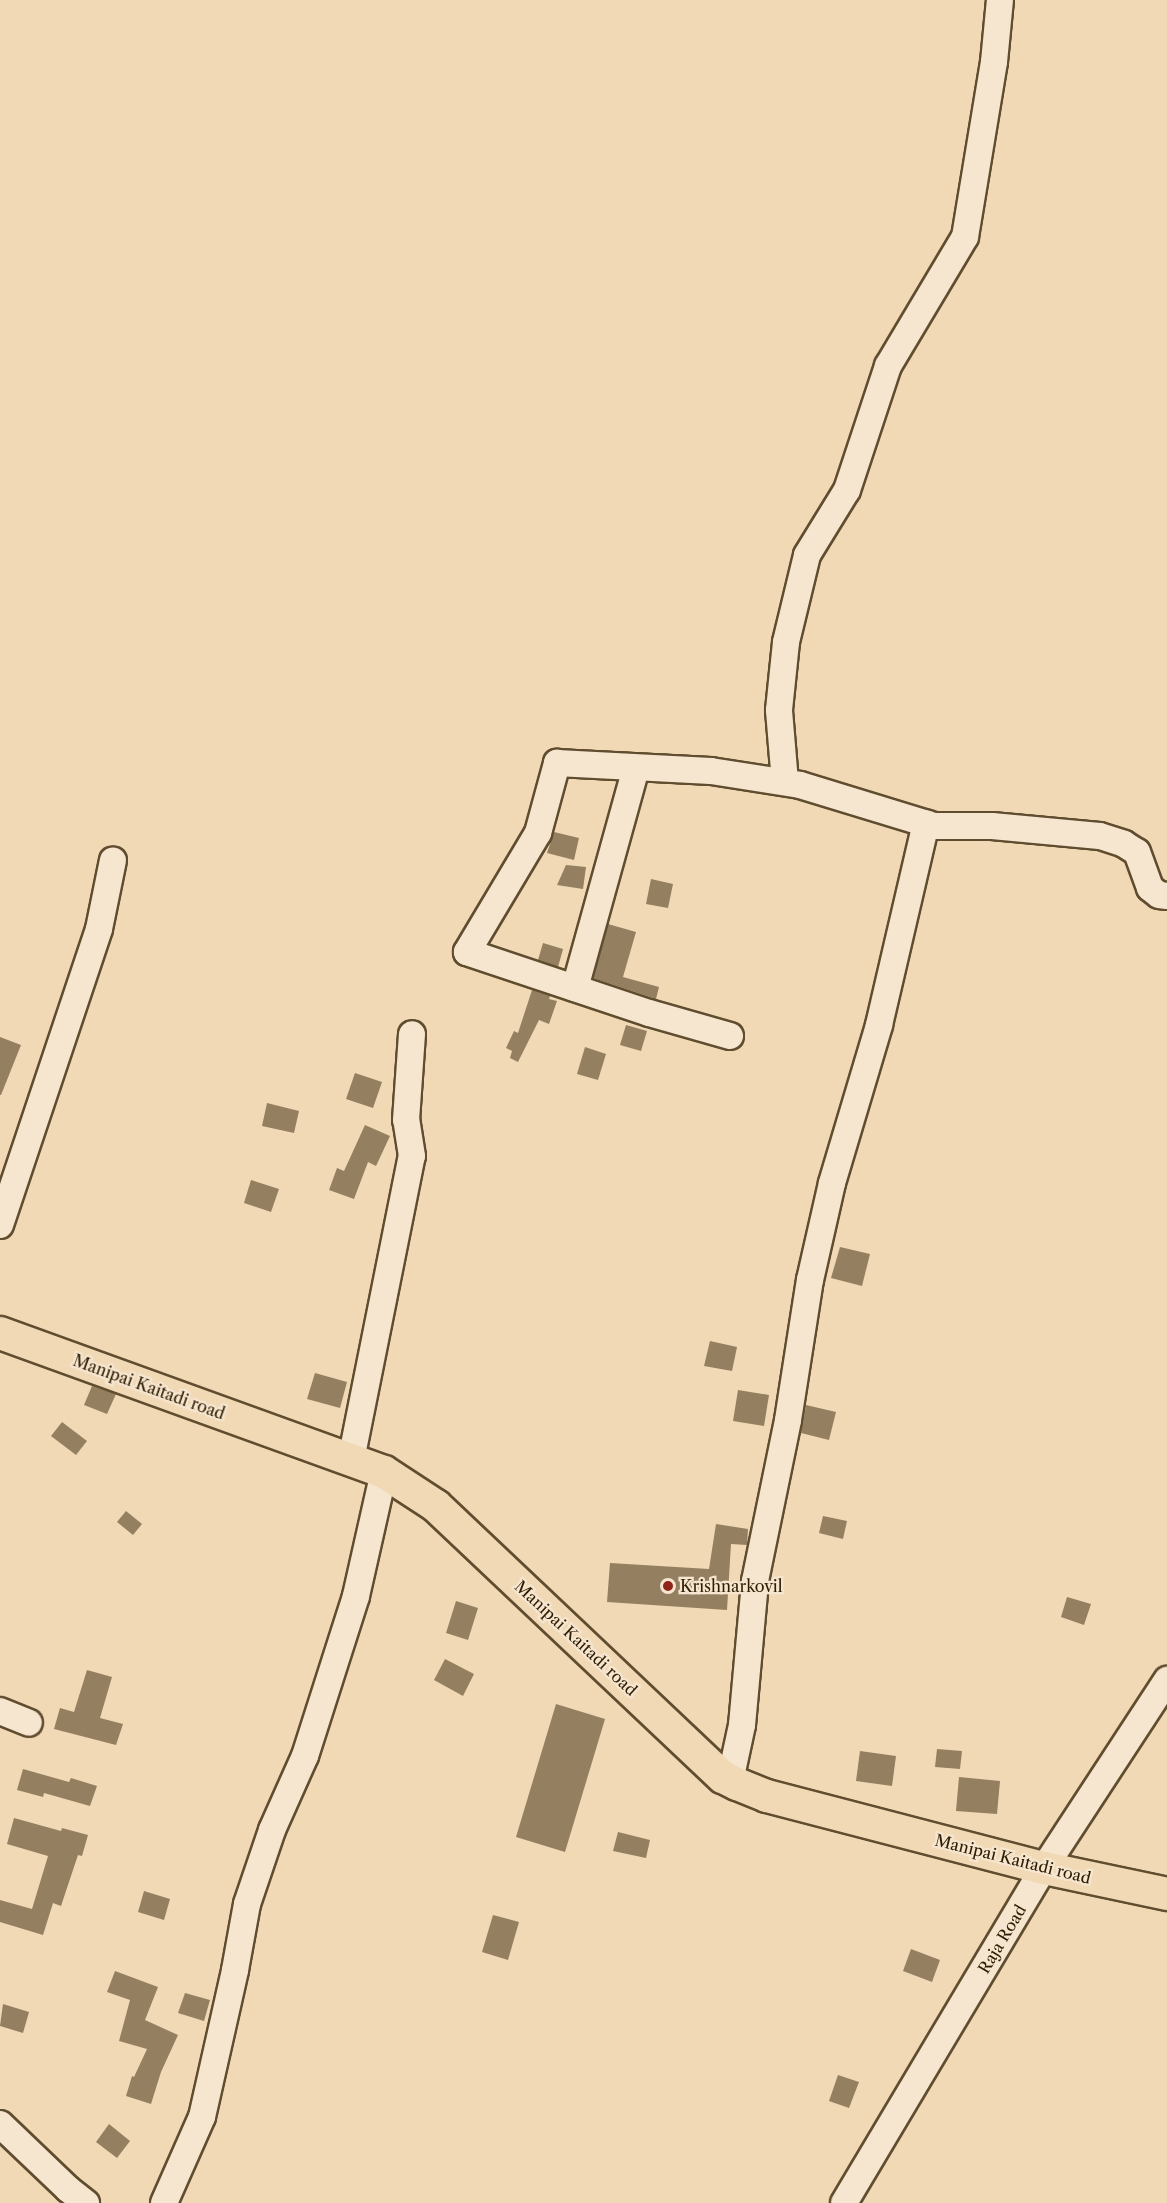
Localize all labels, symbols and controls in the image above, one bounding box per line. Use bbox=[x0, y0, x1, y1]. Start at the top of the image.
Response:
street label: Manipai Kaitadi road bbox=[71, 1351, 227, 1423]
street label: Manipai Kaitadi road bbox=[511, 1576, 641, 1700]
place label: Krishnarkovil bbox=[680, 1576, 782, 1596]
marker: Krishnarkovil bbox=[661, 1579, 675, 1593]
street label: Manipai Kaitadi road bbox=[933, 1830, 1093, 1888]
street label: Raja Road bbox=[974, 1901, 1030, 1977]

